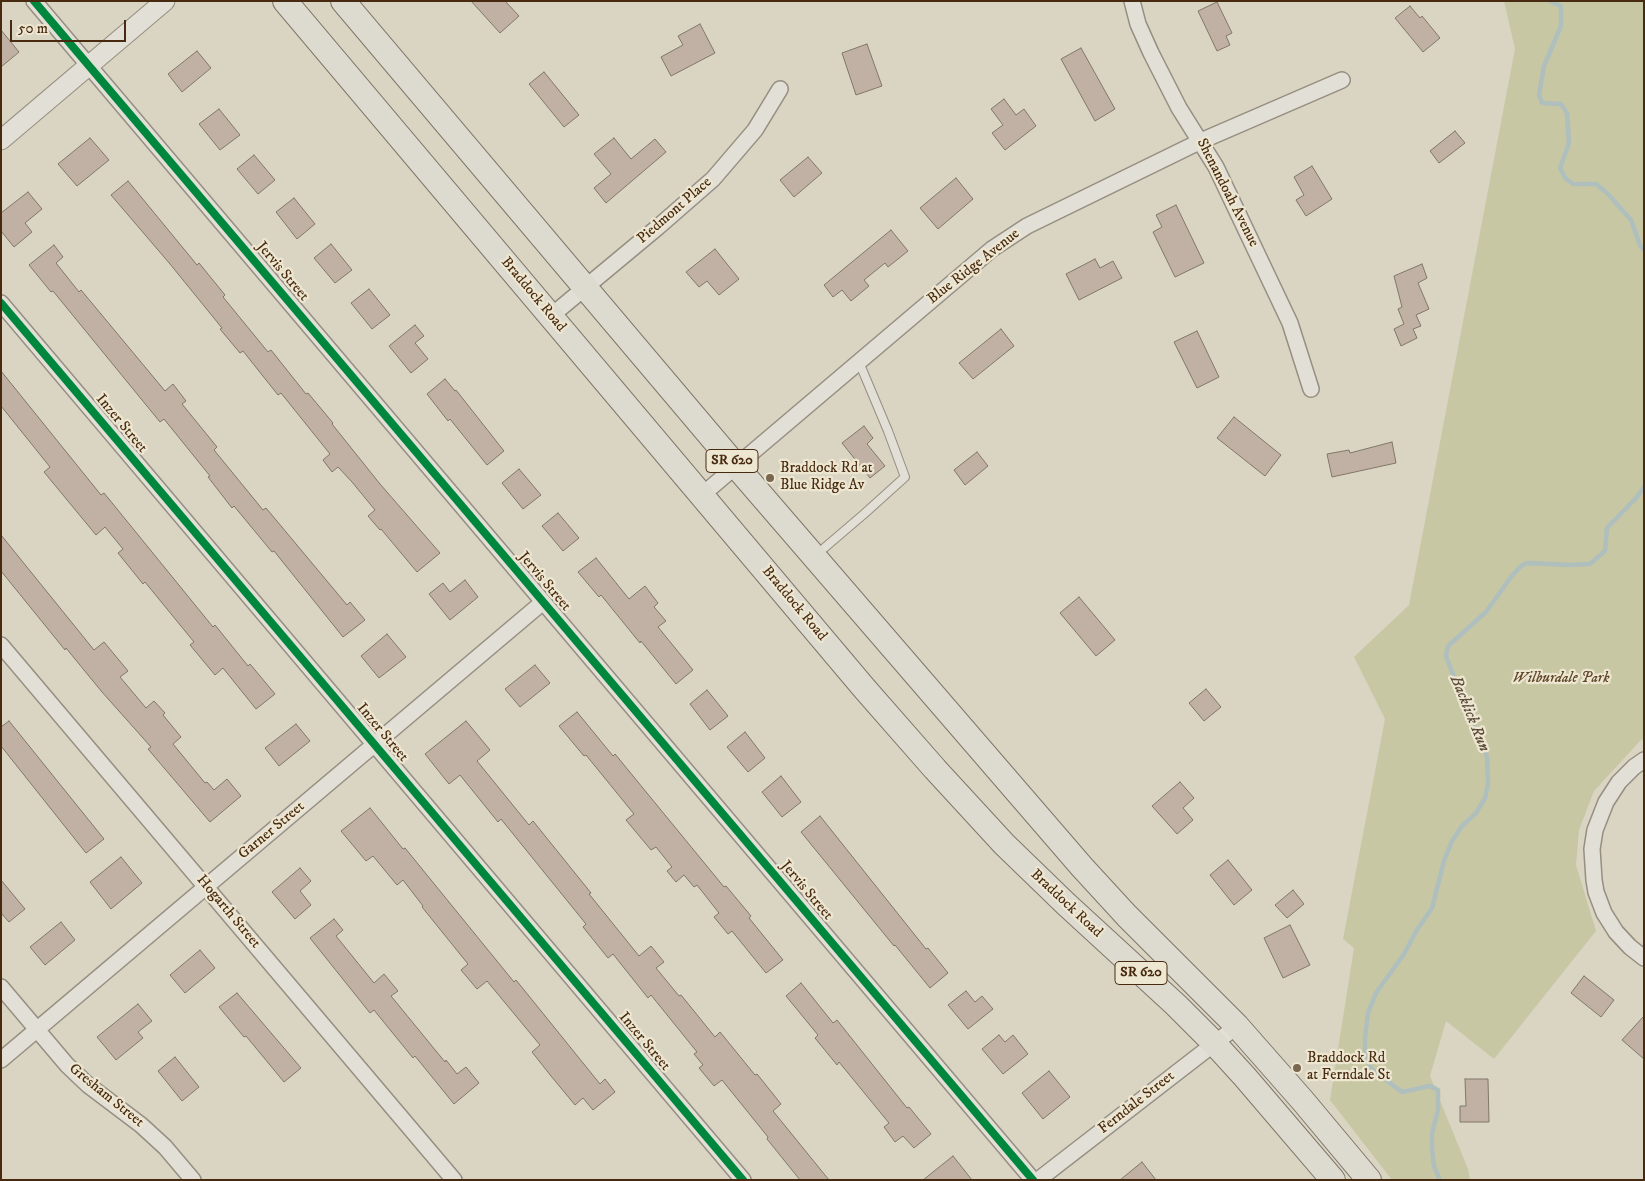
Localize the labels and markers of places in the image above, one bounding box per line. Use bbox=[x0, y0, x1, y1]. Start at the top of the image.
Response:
place label: Braddock Rd at Blue Ridge Av bbox=[780, 460, 873, 495]
marker: Braddock Rd at Blue Ridge Av bbox=[764, 472, 776, 484]
place label: Braddock Rd at Ferndale St bbox=[1307, 1050, 1390, 1085]
marker: Braddock Rd at Ferndale St bbox=[1291, 1062, 1303, 1074]

